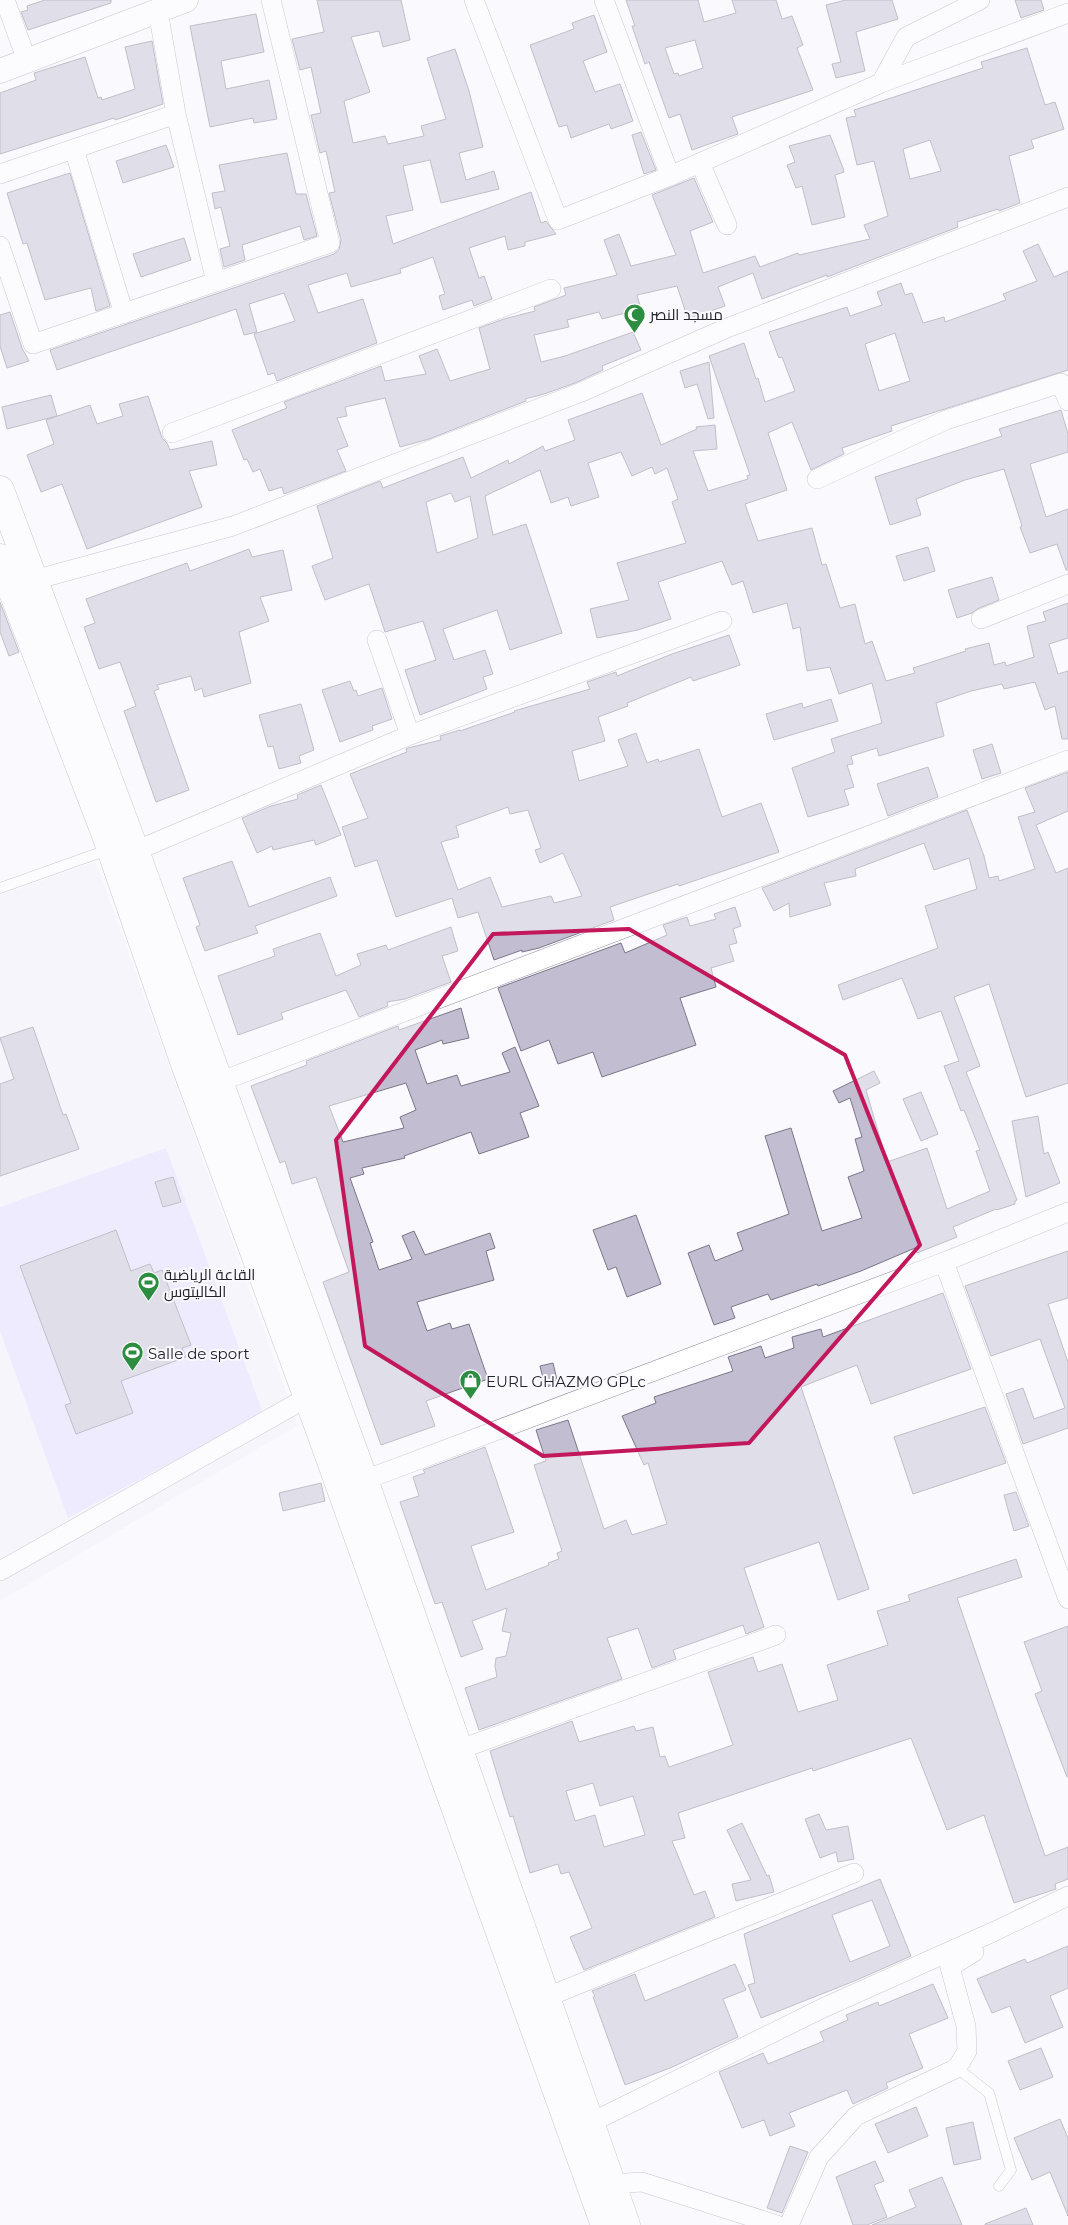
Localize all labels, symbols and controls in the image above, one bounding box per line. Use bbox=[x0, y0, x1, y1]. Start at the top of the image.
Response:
mosque icon: مسجد النصر bbox=[622, 302, 646, 333]
place label: مسجد النصر bbox=[649, 305, 723, 324]
place label: القاعة الرياضية الكاليتوس bbox=[164, 1265, 255, 1302]
sports icon: القاعة الرياضية الكاليتوس bbox=[136, 1271, 160, 1302]
sports icon: Salle de sport bbox=[120, 1341, 144, 1372]
place label: Salle de sport bbox=[148, 1344, 250, 1363]
shop icon: EURL GHAZMO GPLc bbox=[458, 1369, 482, 1400]
place label: EURL GHAZMO GPLc bbox=[486, 1372, 646, 1391]

